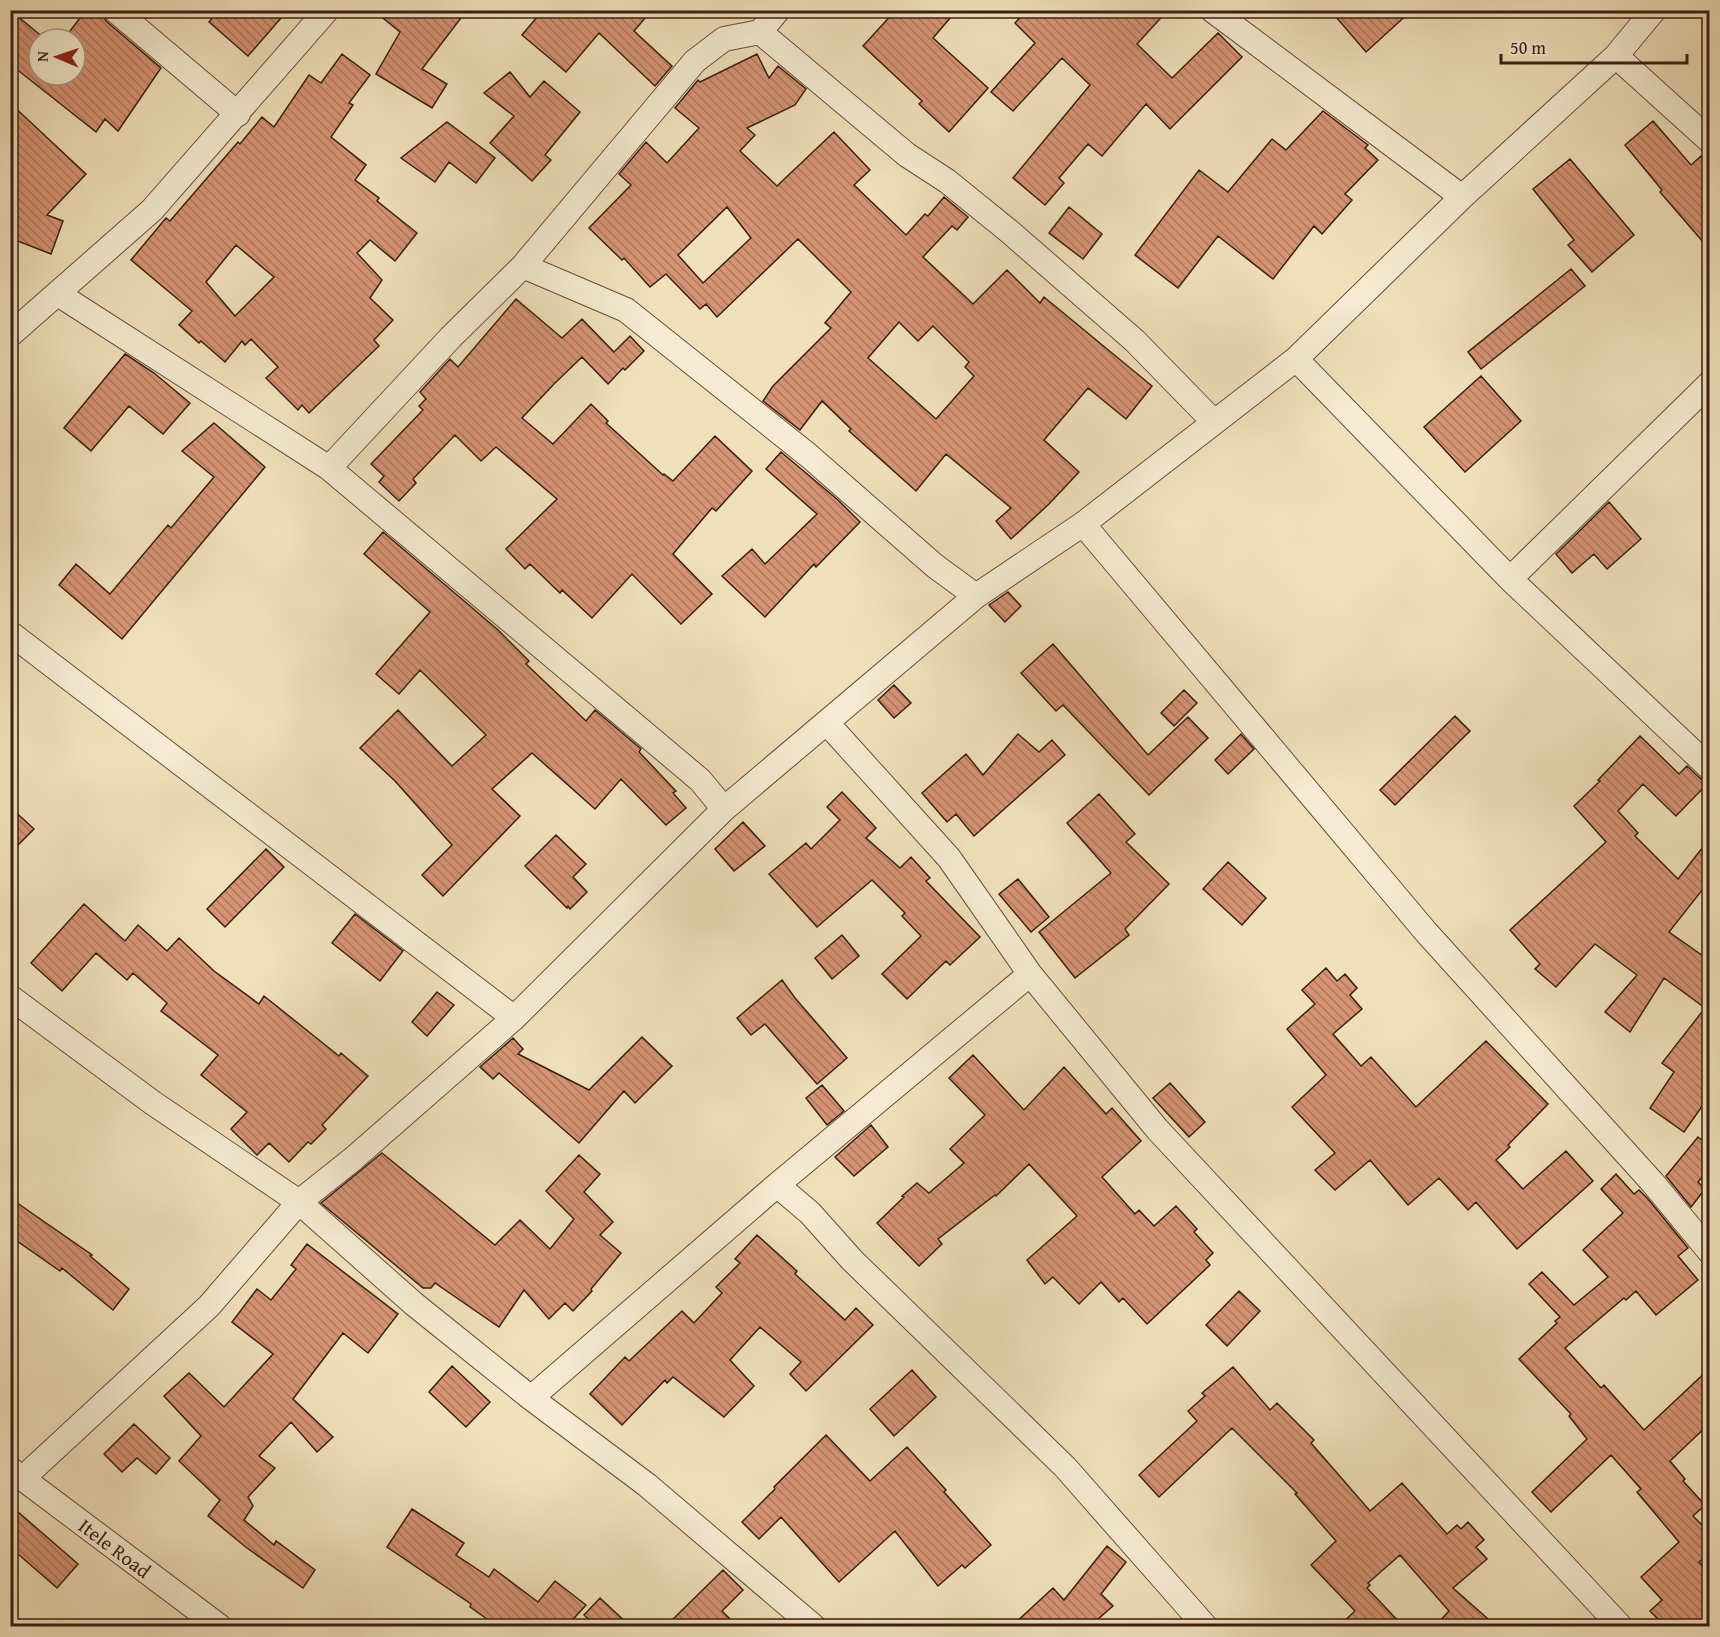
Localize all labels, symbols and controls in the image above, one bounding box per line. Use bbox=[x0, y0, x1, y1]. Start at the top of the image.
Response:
north arrow bbox=[27, 27, 87, 87]
scale bar bbox=[1501, 27, 1687, 65]
text: 50 m bbox=[1510, 34, 1546, 61]
text: N bbox=[30, 50, 54, 62]
street label: Itele Road bbox=[73, 1511, 157, 1585]

